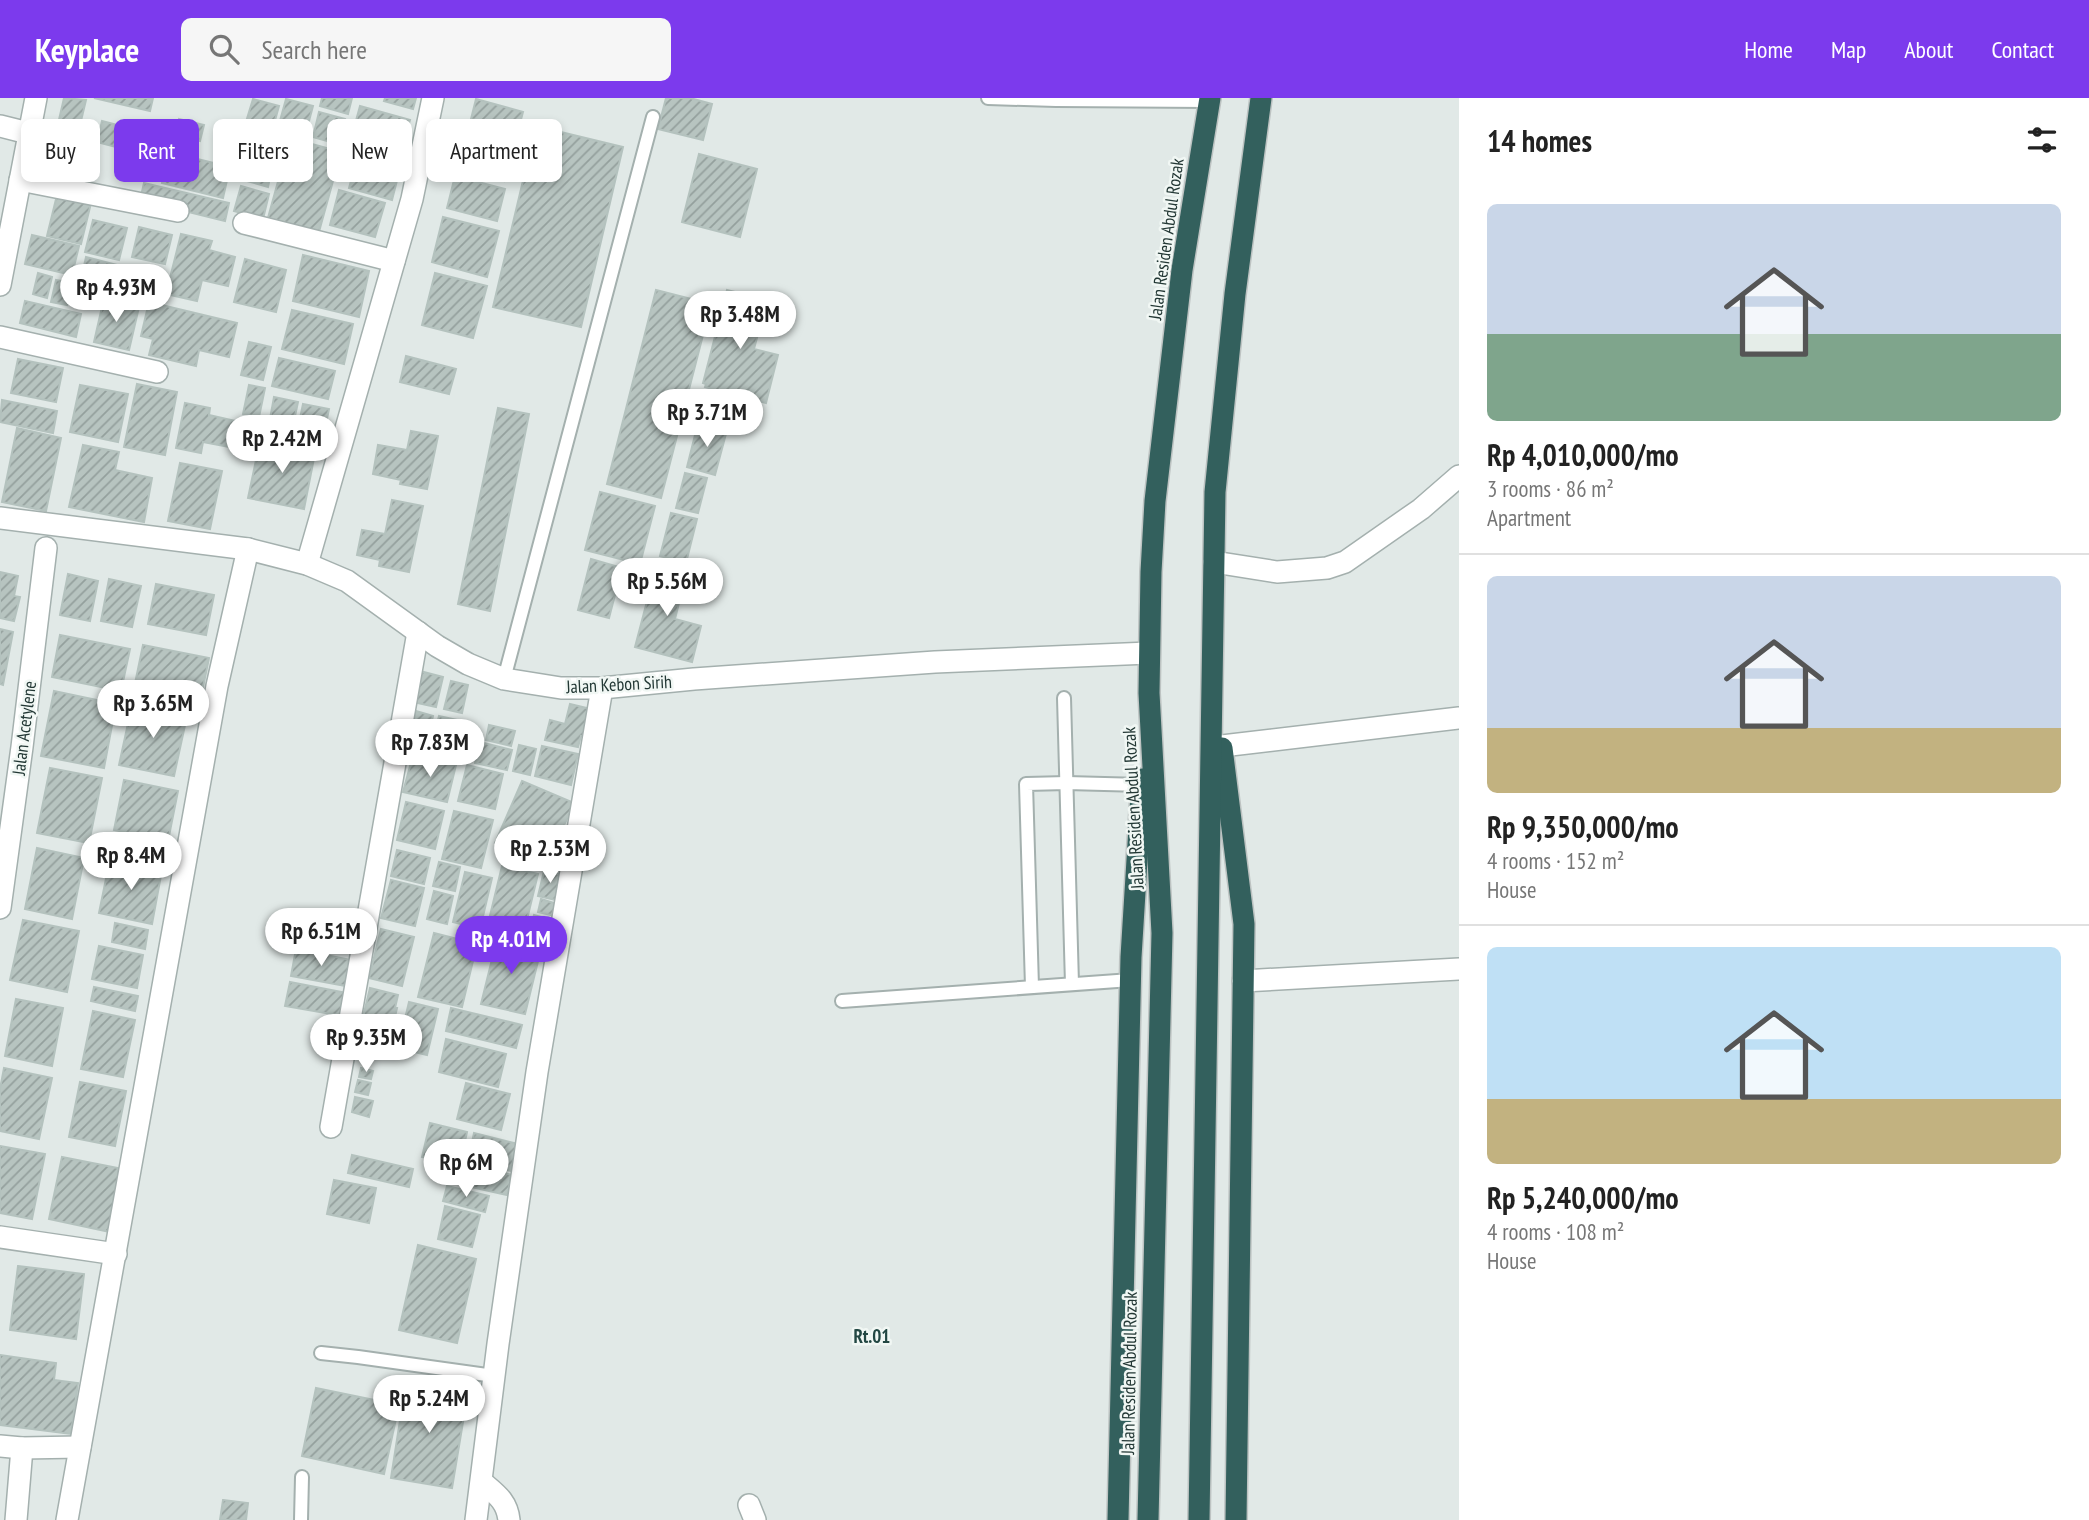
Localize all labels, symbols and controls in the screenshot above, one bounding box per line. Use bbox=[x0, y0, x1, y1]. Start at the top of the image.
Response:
search box bbox=[181, 18, 671, 81]
text: Keyplace bbox=[35, 28, 139, 71]
icon: search bbox=[205, 30, 243, 68]
text: Search here bbox=[261, 33, 367, 66]
text: Home bbox=[1744, 34, 1793, 65]
text: Map bbox=[1831, 34, 1866, 65]
text: About bbox=[1904, 34, 1953, 65]
text: Contact bbox=[1991, 34, 2054, 65]
chip: Buy bbox=[21, 119, 100, 182]
chip: Rent bbox=[114, 119, 199, 182]
chip: Filters bbox=[213, 119, 313, 182]
chip: New bbox=[327, 119, 412, 182]
chip: Apartment bbox=[426, 119, 562, 182]
text: 14 homes bbox=[1487, 121, 1592, 160]
icon: filters bbox=[2023, 121, 2061, 159]
street label: Jalan Residen Abdul Rozak bbox=[1143, 157, 1189, 322]
icon: home bbox=[1711, 249, 1837, 375]
pin: Rp 4.93M bbox=[44, 264, 188, 324]
text: Rp 4.93M bbox=[76, 272, 156, 301]
pin: Rp 3.48M bbox=[668, 292, 812, 351]
text: Rp 3.48M bbox=[700, 299, 780, 328]
pin: Rp 3.71M bbox=[635, 390, 779, 449]
text: Rp 3.71M bbox=[667, 397, 747, 426]
pin: Rp 2.42M bbox=[210, 416, 354, 475]
text: Rp 2.42M bbox=[242, 423, 322, 452]
text: Rp 4,010,000/mo bbox=[1487, 435, 1679, 474]
text: 3 rooms · 86 m² bbox=[1487, 474, 1614, 503]
text: Apartment bbox=[1487, 503, 1571, 532]
pin: Rp 5.56M bbox=[595, 559, 739, 618]
text: Rp 5.56M bbox=[627, 566, 707, 595]
icon: home bbox=[1711, 621, 1837, 747]
street label: Jalan Kebon Sirih bbox=[565, 670, 672, 698]
street label: Jalan Acetylene bbox=[7, 680, 41, 777]
pin: Rp 3.65M bbox=[81, 680, 225, 740]
text: Rp 3.65M bbox=[113, 688, 193, 717]
pin: Rp 7.83M bbox=[358, 720, 502, 779]
street label: Jalan Residen Abdul Rozak bbox=[1117, 726, 1149, 891]
text: Rp 7.83M bbox=[391, 727, 469, 756]
text: Rp 9,350,000/mo bbox=[1487, 807, 1679, 846]
pin: Rp 2.53M bbox=[478, 826, 622, 885]
pin: Rp 8.4M bbox=[66, 832, 196, 892]
text: Rp 2.53M bbox=[510, 833, 590, 862]
text: Rp 8.4M bbox=[97, 840, 165, 869]
text: 4 rooms · 152 m² bbox=[1487, 846, 1624, 875]
text: House bbox=[1487, 875, 1537, 904]
pin: Rp 6.51M bbox=[249, 908, 393, 968]
text: Rp 6.51M bbox=[281, 916, 361, 945]
pin: Rp 4.01M bbox=[439, 916, 583, 976]
text: Rp 4.01M bbox=[471, 924, 551, 953]
icon: home bbox=[1711, 992, 1837, 1118]
pin: Rp 9.35M bbox=[294, 1014, 438, 1074]
text: Rp 9.35M bbox=[326, 1022, 406, 1051]
pin: Rp 6M bbox=[417, 1140, 515, 1199]
text: Rp 6M bbox=[440, 1147, 492, 1176]
text: Rp 5,240,000/mo bbox=[1487, 1178, 1679, 1217]
text: 4 rooms · 108 m² bbox=[1487, 1217, 1624, 1246]
text: House bbox=[1487, 1246, 1537, 1275]
street label: Jalan Residen Abdul Rozak bbox=[1116, 1292, 1142, 1455]
district label: Rt.01 bbox=[854, 1324, 890, 1348]
pin: Rp 5.24M bbox=[357, 1376, 501, 1435]
text: Rp 5.24M bbox=[389, 1383, 469, 1412]

